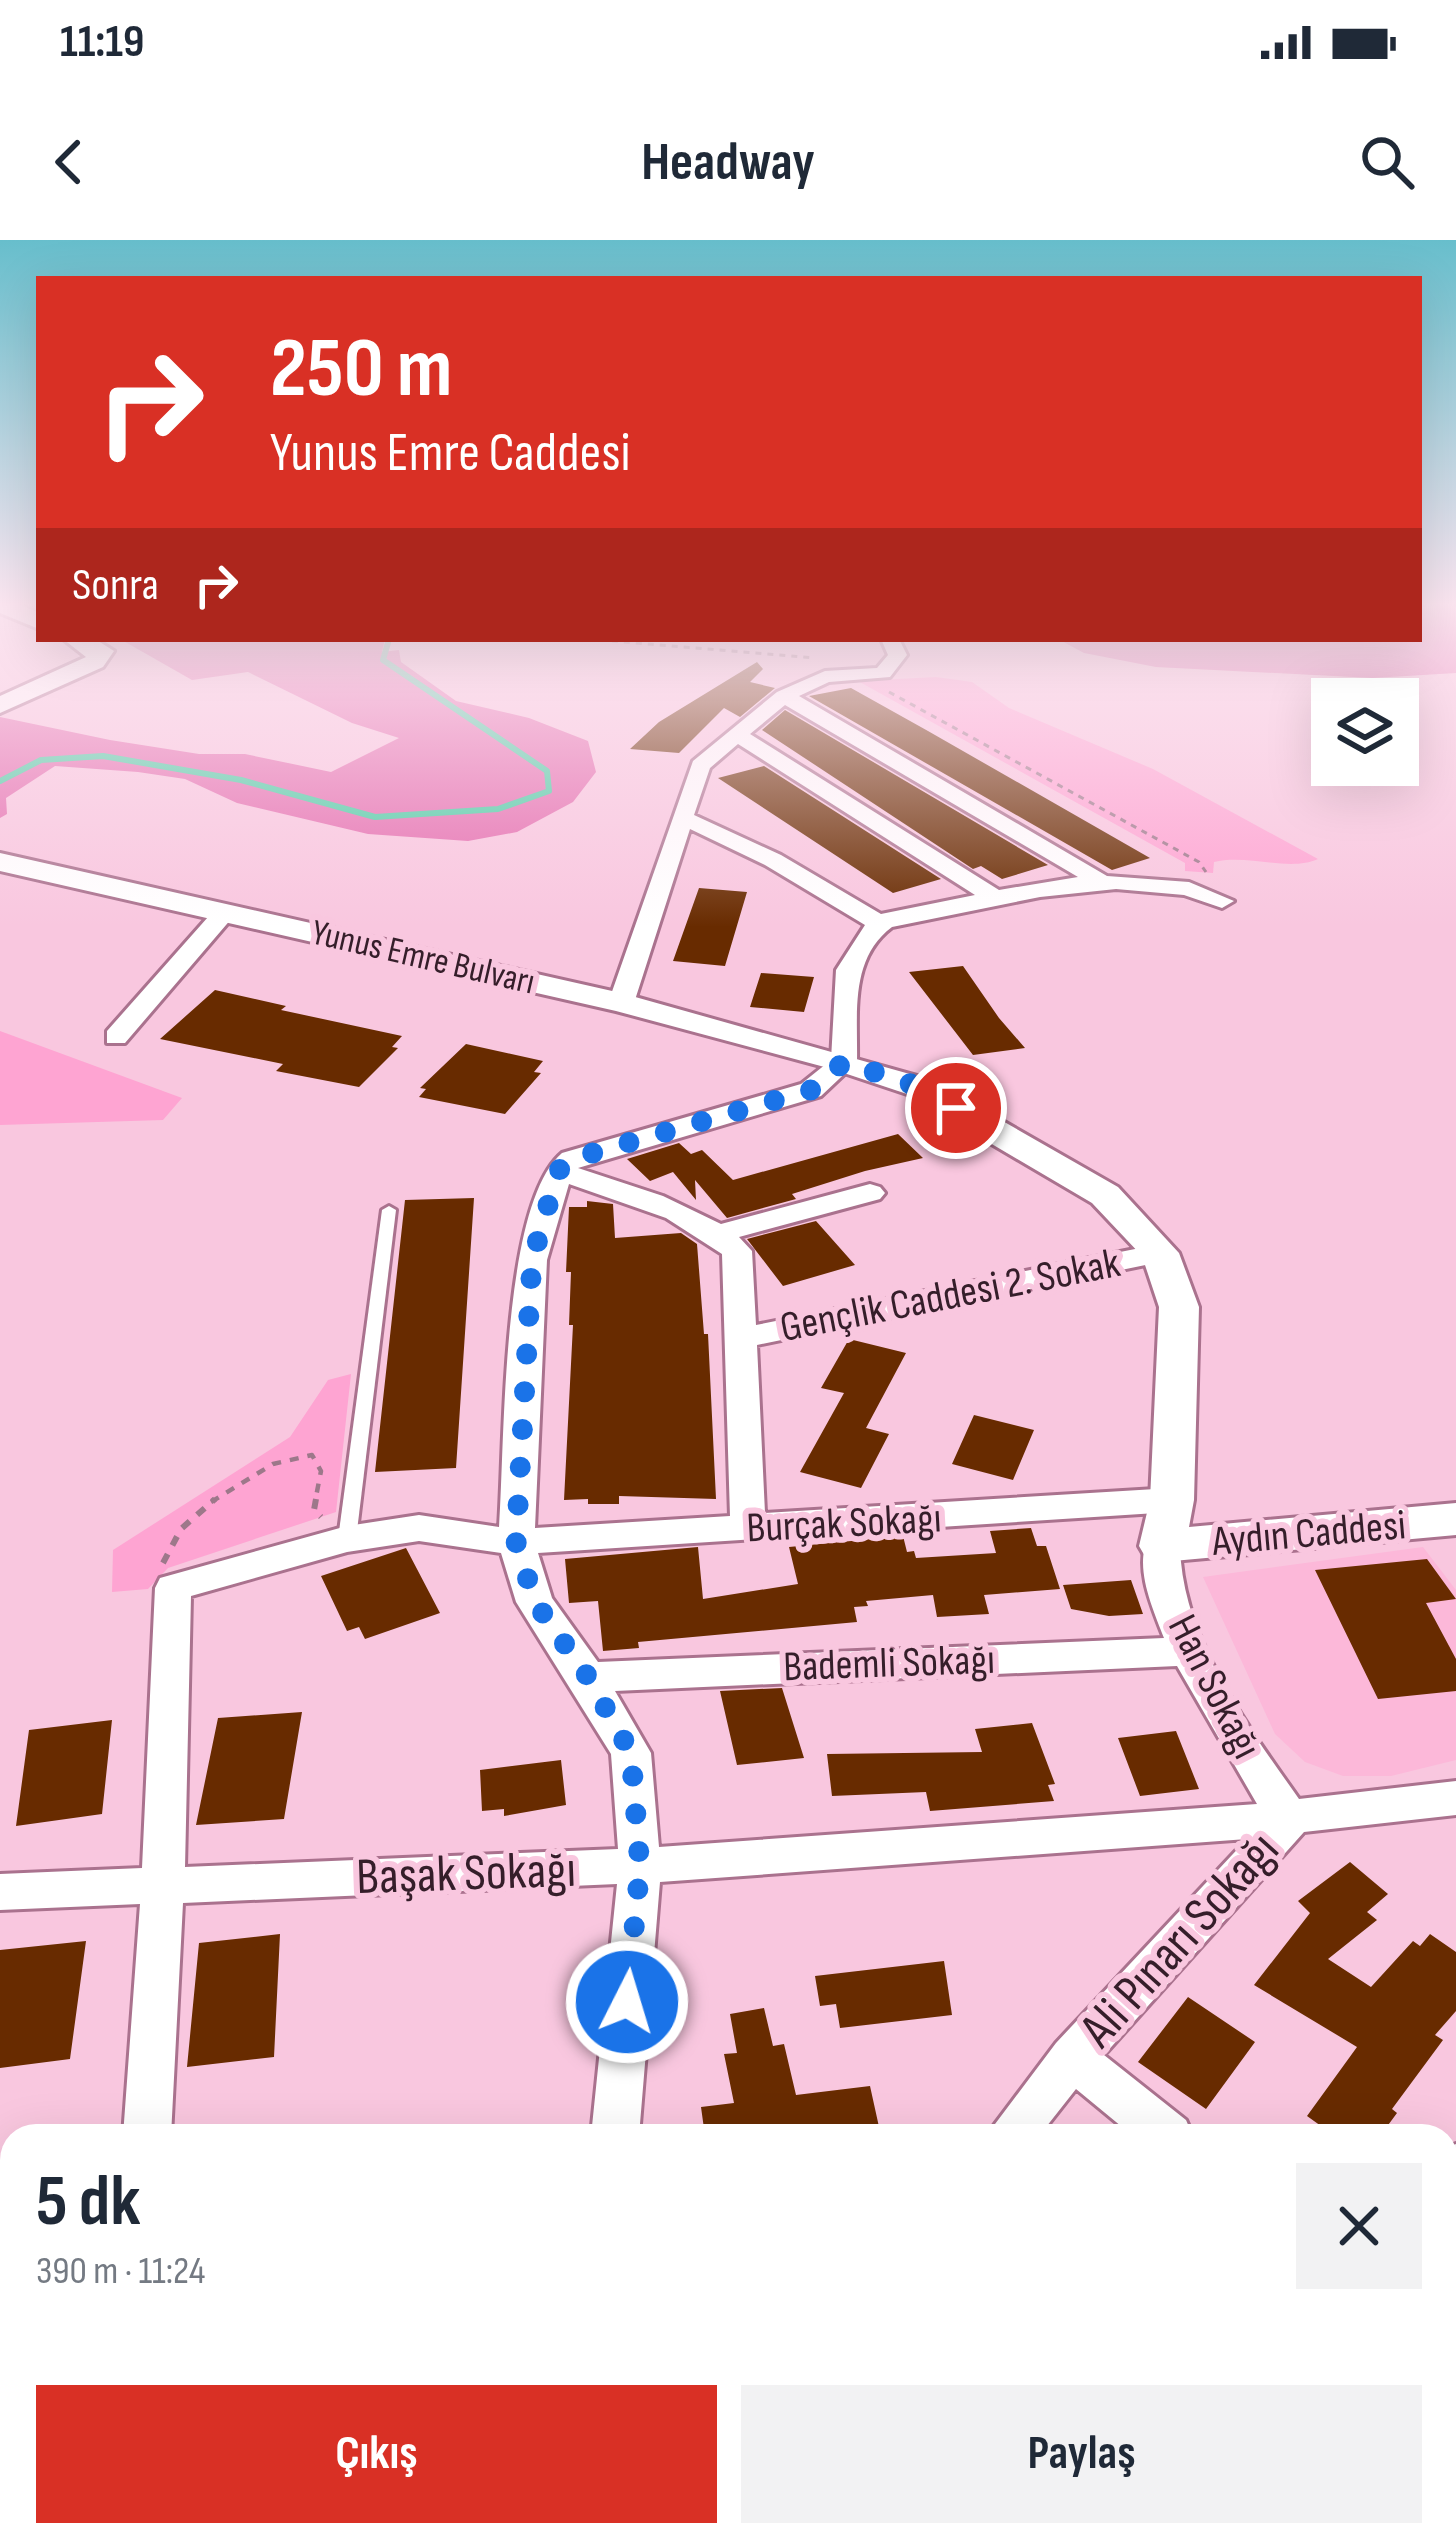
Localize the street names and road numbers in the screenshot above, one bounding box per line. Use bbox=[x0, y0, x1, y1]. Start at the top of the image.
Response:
street label: Yunus Emre Bulvarı bbox=[307, 911, 539, 1005]
street label: Gençlik Caddesi 2. Sokak bbox=[776, 1238, 1124, 1354]
street label: Burçak Sokağı bbox=[745, 1493, 943, 1555]
street label: Aydın Caddesi bbox=[1209, 1500, 1408, 1568]
street label: Han Sokağı bbox=[1156, 1607, 1272, 1767]
street label: Bademli Sokağı bbox=[782, 1635, 996, 1693]
street label: Ali Pınarı Sokağı bbox=[1067, 1820, 1292, 2060]
street label: Başak Sokağı bbox=[355, 1840, 577, 1908]

